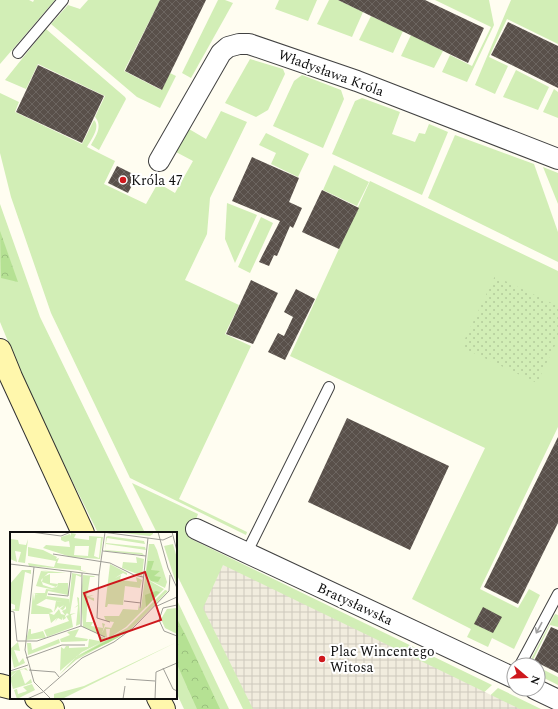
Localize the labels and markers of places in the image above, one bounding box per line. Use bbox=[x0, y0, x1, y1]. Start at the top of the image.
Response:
place label: Króla 47 bbox=[131, 170, 183, 191]
marker: Króla 47 bbox=[118, 175, 128, 185]
place label: Plac Wincentego Witosa bbox=[330, 641, 435, 678]
marker: Plac Wincentego Witosa bbox=[317, 654, 327, 664]

